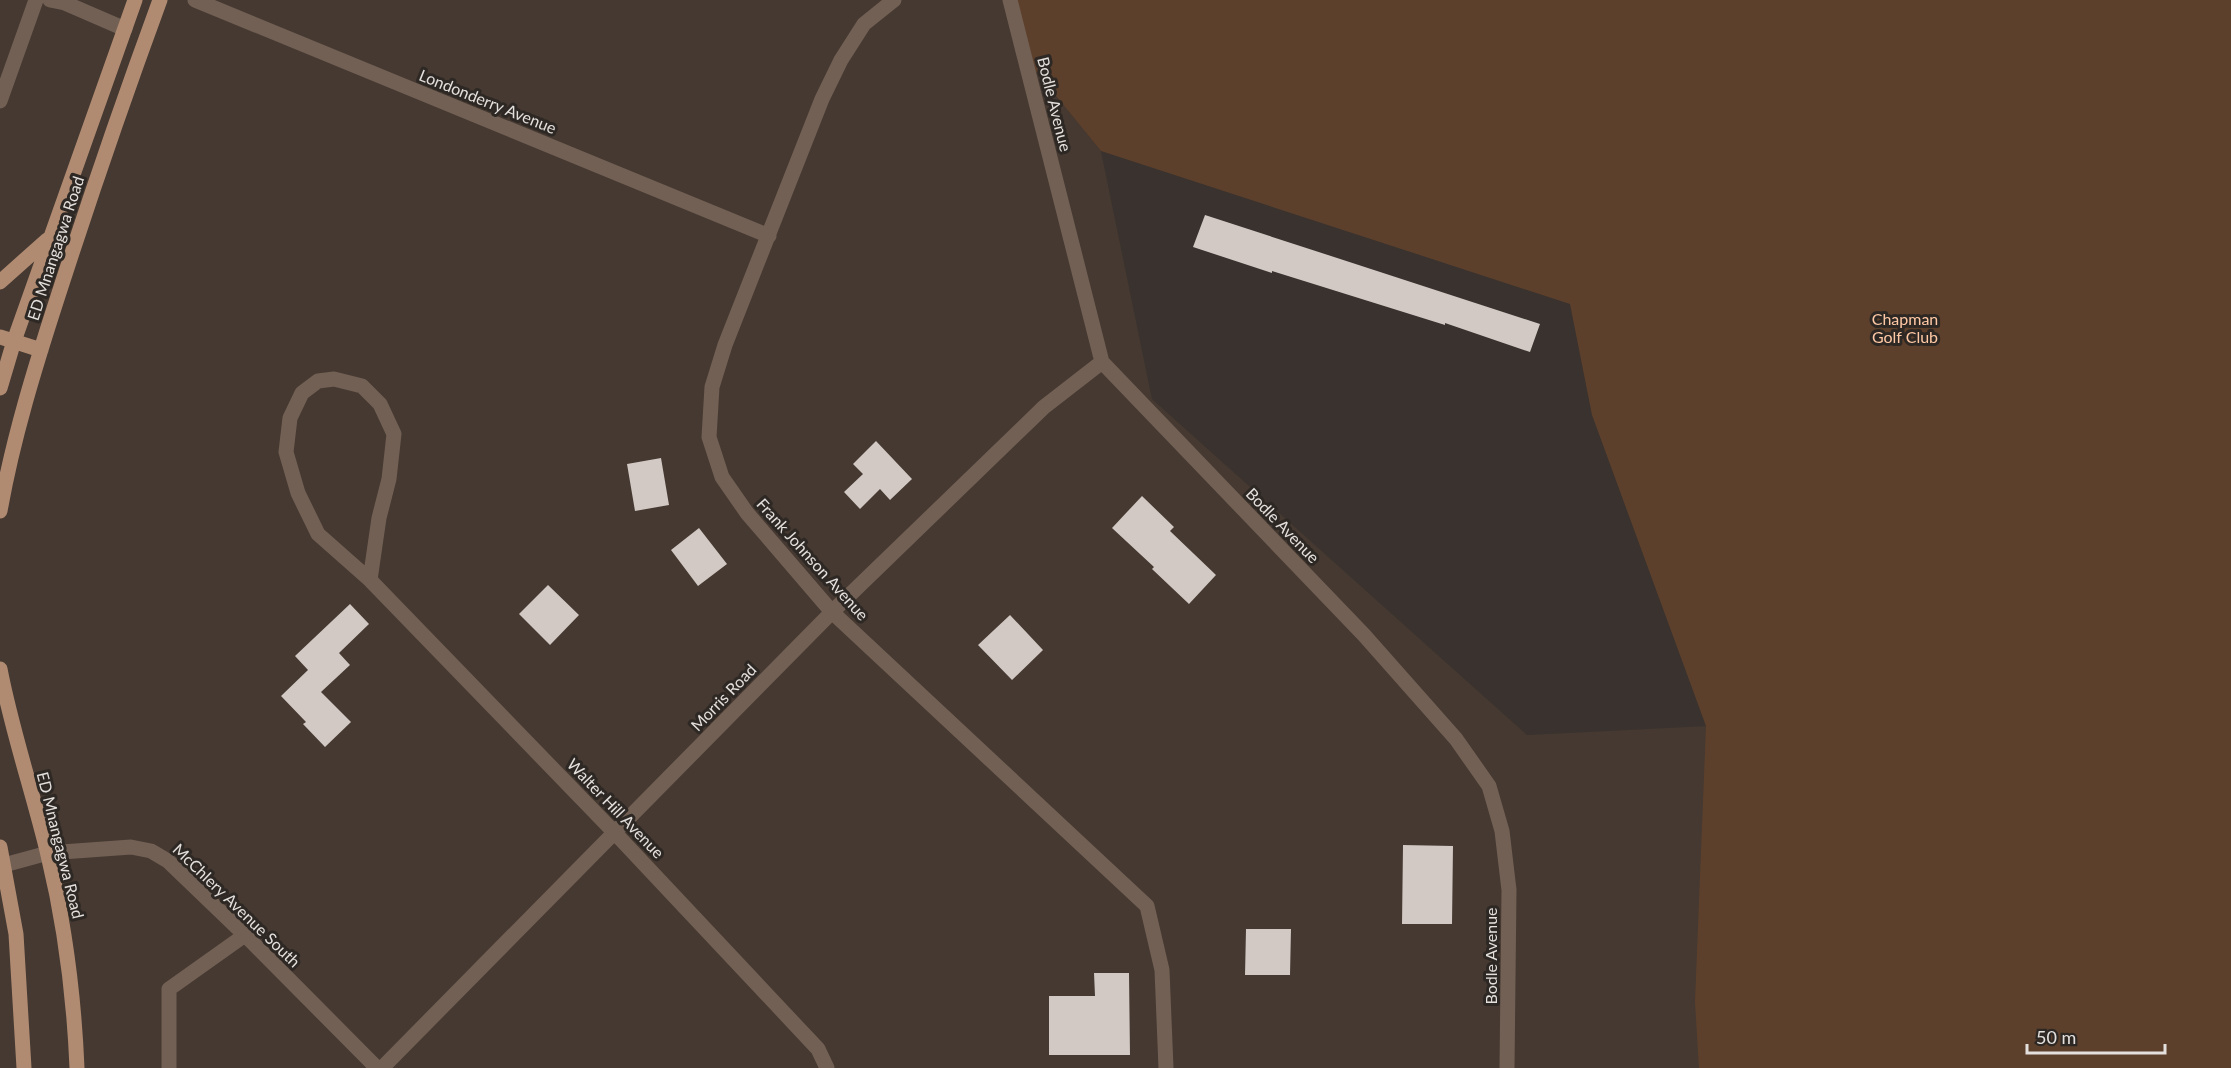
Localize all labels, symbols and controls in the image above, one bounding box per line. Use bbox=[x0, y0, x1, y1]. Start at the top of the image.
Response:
street label: Bodle Avenue bbox=[1034, 55, 1076, 153]
street label: Londonderry Avenue bbox=[417, 65, 559, 137]
street label: ED Mnangagwa Road bbox=[23, 173, 87, 323]
park label: Chapman Golf Club bbox=[1872, 309, 1938, 346]
street label: Bodle Avenue bbox=[1242, 484, 1324, 566]
street label: Frank Johnson Avenue bbox=[753, 494, 873, 624]
street label: Morris Road bbox=[686, 660, 760, 734]
street label: Walter Hill Avenue bbox=[564, 754, 668, 862]
street label: ED Mnangagwa Road bbox=[34, 770, 88, 920]
street label: McChlery Avenue South bbox=[169, 839, 305, 971]
street label: Bodle Avenue bbox=[1481, 907, 1500, 1005]
scale bar bbox=[2027, 1017, 2165, 1055]
text: 50 m bbox=[2036, 1026, 2076, 1048]

